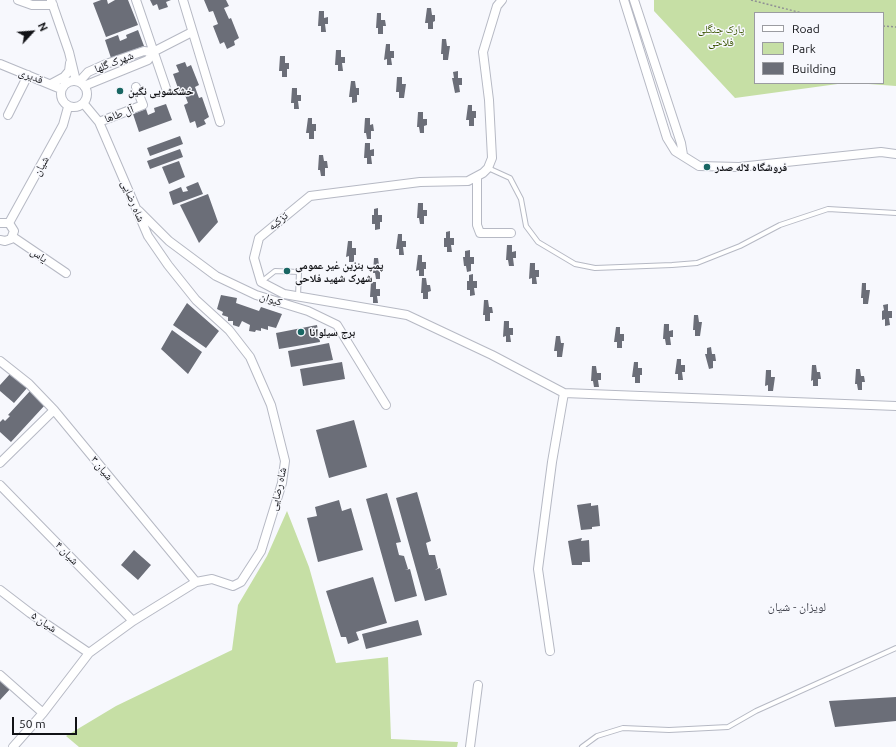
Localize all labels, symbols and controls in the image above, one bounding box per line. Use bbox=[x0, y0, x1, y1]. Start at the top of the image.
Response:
north arrow bbox=[12, 12, 52, 52]
legend bbox=[754, 12, 884, 84]
text: N bbox=[36, 20, 50, 33]
park label: پارک جنگلی فلاحی bbox=[698, 22, 744, 48]
text: Road bbox=[792, 22, 820, 35]
text: Park bbox=[792, 42, 816, 55]
street label: شهرک گلها bbox=[93, 49, 135, 75]
text: Building bbox=[792, 62, 836, 75]
street label: قدیری bbox=[17, 65, 45, 87]
place label: خشکشویی نگین bbox=[128, 84, 194, 98]
marker: خشکشویی نگین bbox=[115, 86, 125, 96]
street label: آل طاها bbox=[103, 102, 135, 126]
street label: شیان bbox=[30, 154, 52, 178]
place label: فروشگاه لاله صدر bbox=[715, 160, 787, 174]
marker: فروشگاه لاله صدر bbox=[702, 162, 712, 172]
street label: شاه رضایی bbox=[118, 178, 148, 224]
street label: تزکیه bbox=[265, 209, 291, 233]
street label: یاس bbox=[28, 245, 50, 265]
place label: پمپ بنزین غیر عمومی شهرک شهید فلاحی bbox=[295, 258, 383, 284]
marker: پمپ بنزین غیر عمومی شهرک شهید فلاحی bbox=[282, 266, 292, 276]
street label: کیوان bbox=[258, 289, 284, 309]
place label: برج سیلوانا bbox=[309, 325, 355, 339]
marker: برج سیلوانا bbox=[296, 327, 306, 337]
street label: شیان ۳ bbox=[88, 453, 116, 483]
street label: شاه رضایی bbox=[267, 466, 289, 512]
street label: شیان ۴ bbox=[53, 538, 81, 568]
district label: لویزان - شیان bbox=[768, 600, 826, 614]
street label: شیان ۵ bbox=[29, 609, 59, 635]
scale bar bbox=[14, 709, 79, 735]
text: 50 m bbox=[19, 717, 46, 730]

